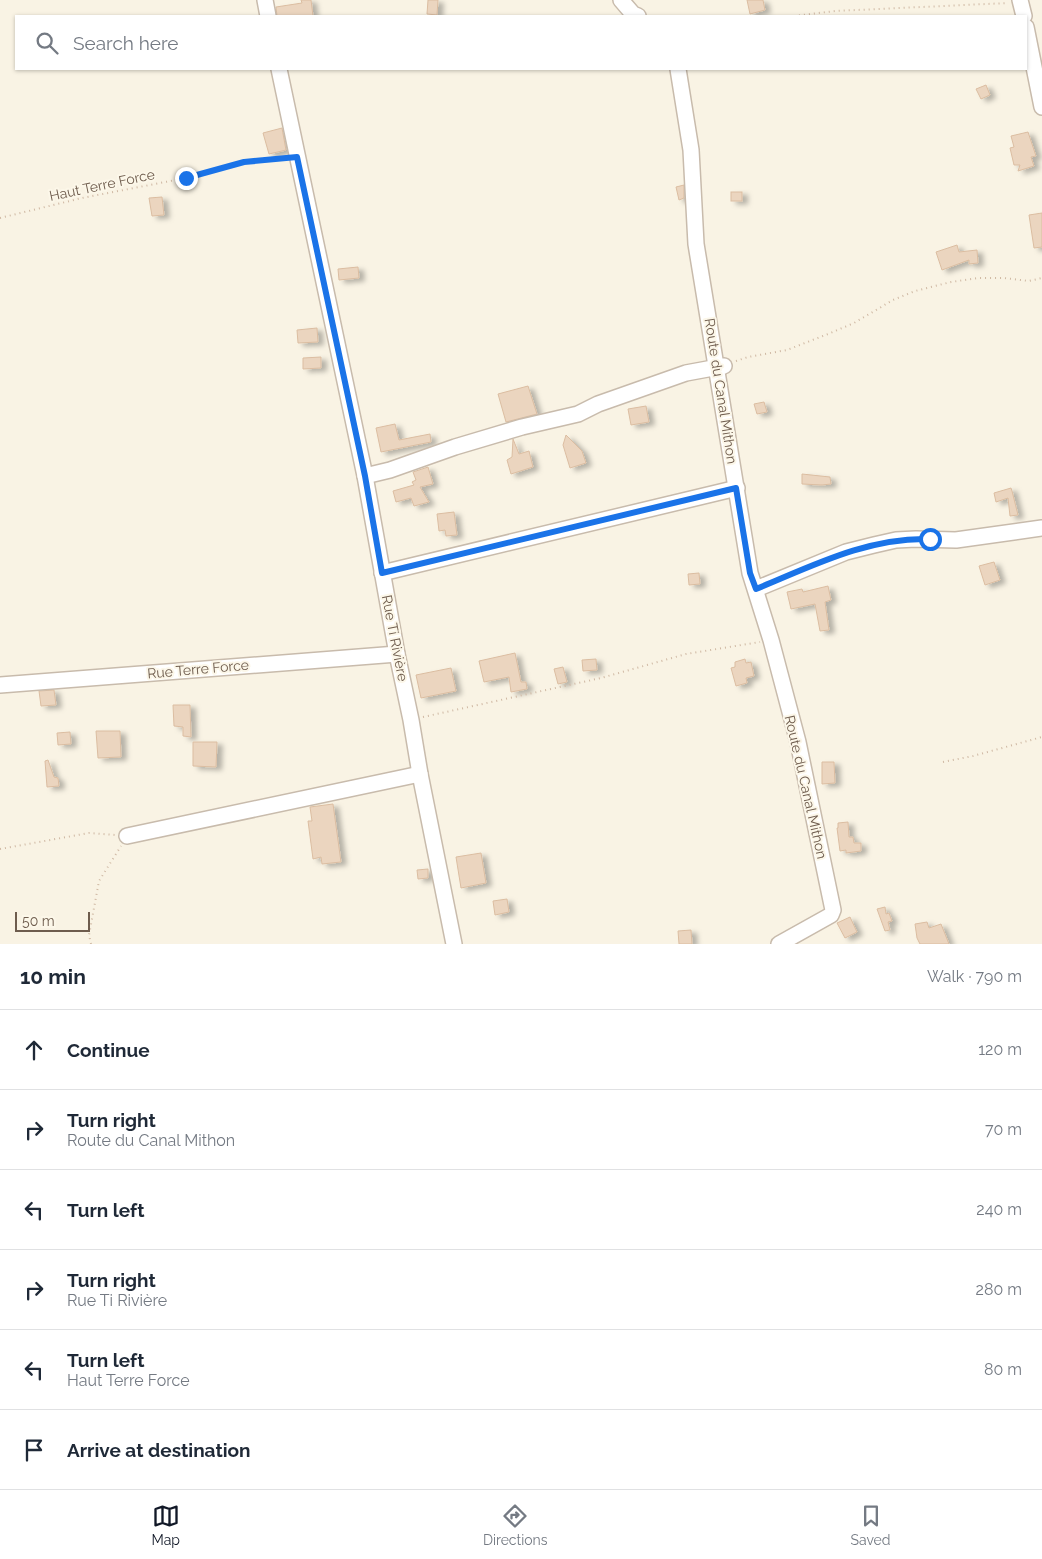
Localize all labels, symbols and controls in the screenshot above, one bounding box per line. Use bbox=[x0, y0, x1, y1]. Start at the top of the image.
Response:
search box bbox=[15, 15, 1027, 70]
icon: search bbox=[33, 29, 61, 57]
text: Search here bbox=[73, 32, 179, 54]
street label: Haut Terre Force bbox=[48, 166, 156, 204]
route end bbox=[175, 167, 198, 190]
street label: Route du Canal Mithon bbox=[702, 317, 740, 465]
route start bbox=[919, 528, 942, 551]
street label: Rue Ti Rivière bbox=[379, 593, 411, 683]
street label: Rue Terre Force bbox=[147, 657, 249, 681]
street label: Route du Canal Mithon bbox=[782, 714, 830, 860]
scale bar bbox=[15, 909, 90, 932]
text: 50 m bbox=[22, 913, 55, 929]
text: 10 min bbox=[20, 964, 86, 989]
text: Walk · 790 m bbox=[927, 967, 1022, 986]
icon: ahead bbox=[20, 1036, 48, 1064]
text: Continue bbox=[67, 1039, 150, 1061]
text: 120 m bbox=[978, 1040, 1022, 1059]
text: Turn right bbox=[67, 1109, 156, 1131]
icon: right bbox=[20, 1116, 48, 1144]
text: 70 m bbox=[985, 1120, 1022, 1139]
text: Route du Canal Mithon bbox=[67, 1131, 235, 1150]
icon: left bbox=[20, 1196, 48, 1224]
text: Turn left bbox=[67, 1199, 144, 1221]
text: 240 m bbox=[976, 1200, 1022, 1219]
text: Turn right bbox=[67, 1269, 156, 1291]
icon: right bbox=[20, 1276, 48, 1304]
text: 280 m bbox=[976, 1280, 1022, 1299]
text: Rue Ti Rivière bbox=[67, 1291, 167, 1310]
text: Turn left bbox=[67, 1349, 144, 1371]
icon: left bbox=[20, 1356, 48, 1384]
text: 80 m bbox=[984, 1360, 1022, 1379]
text: Haut Terre Force bbox=[67, 1371, 190, 1390]
icon: arrive bbox=[20, 1436, 48, 1464]
text: Arrive at destination bbox=[67, 1439, 251, 1461]
tab: Map bbox=[151, 1502, 180, 1548]
tab: Directions bbox=[483, 1502, 548, 1548]
tab: Saved bbox=[850, 1502, 891, 1548]

